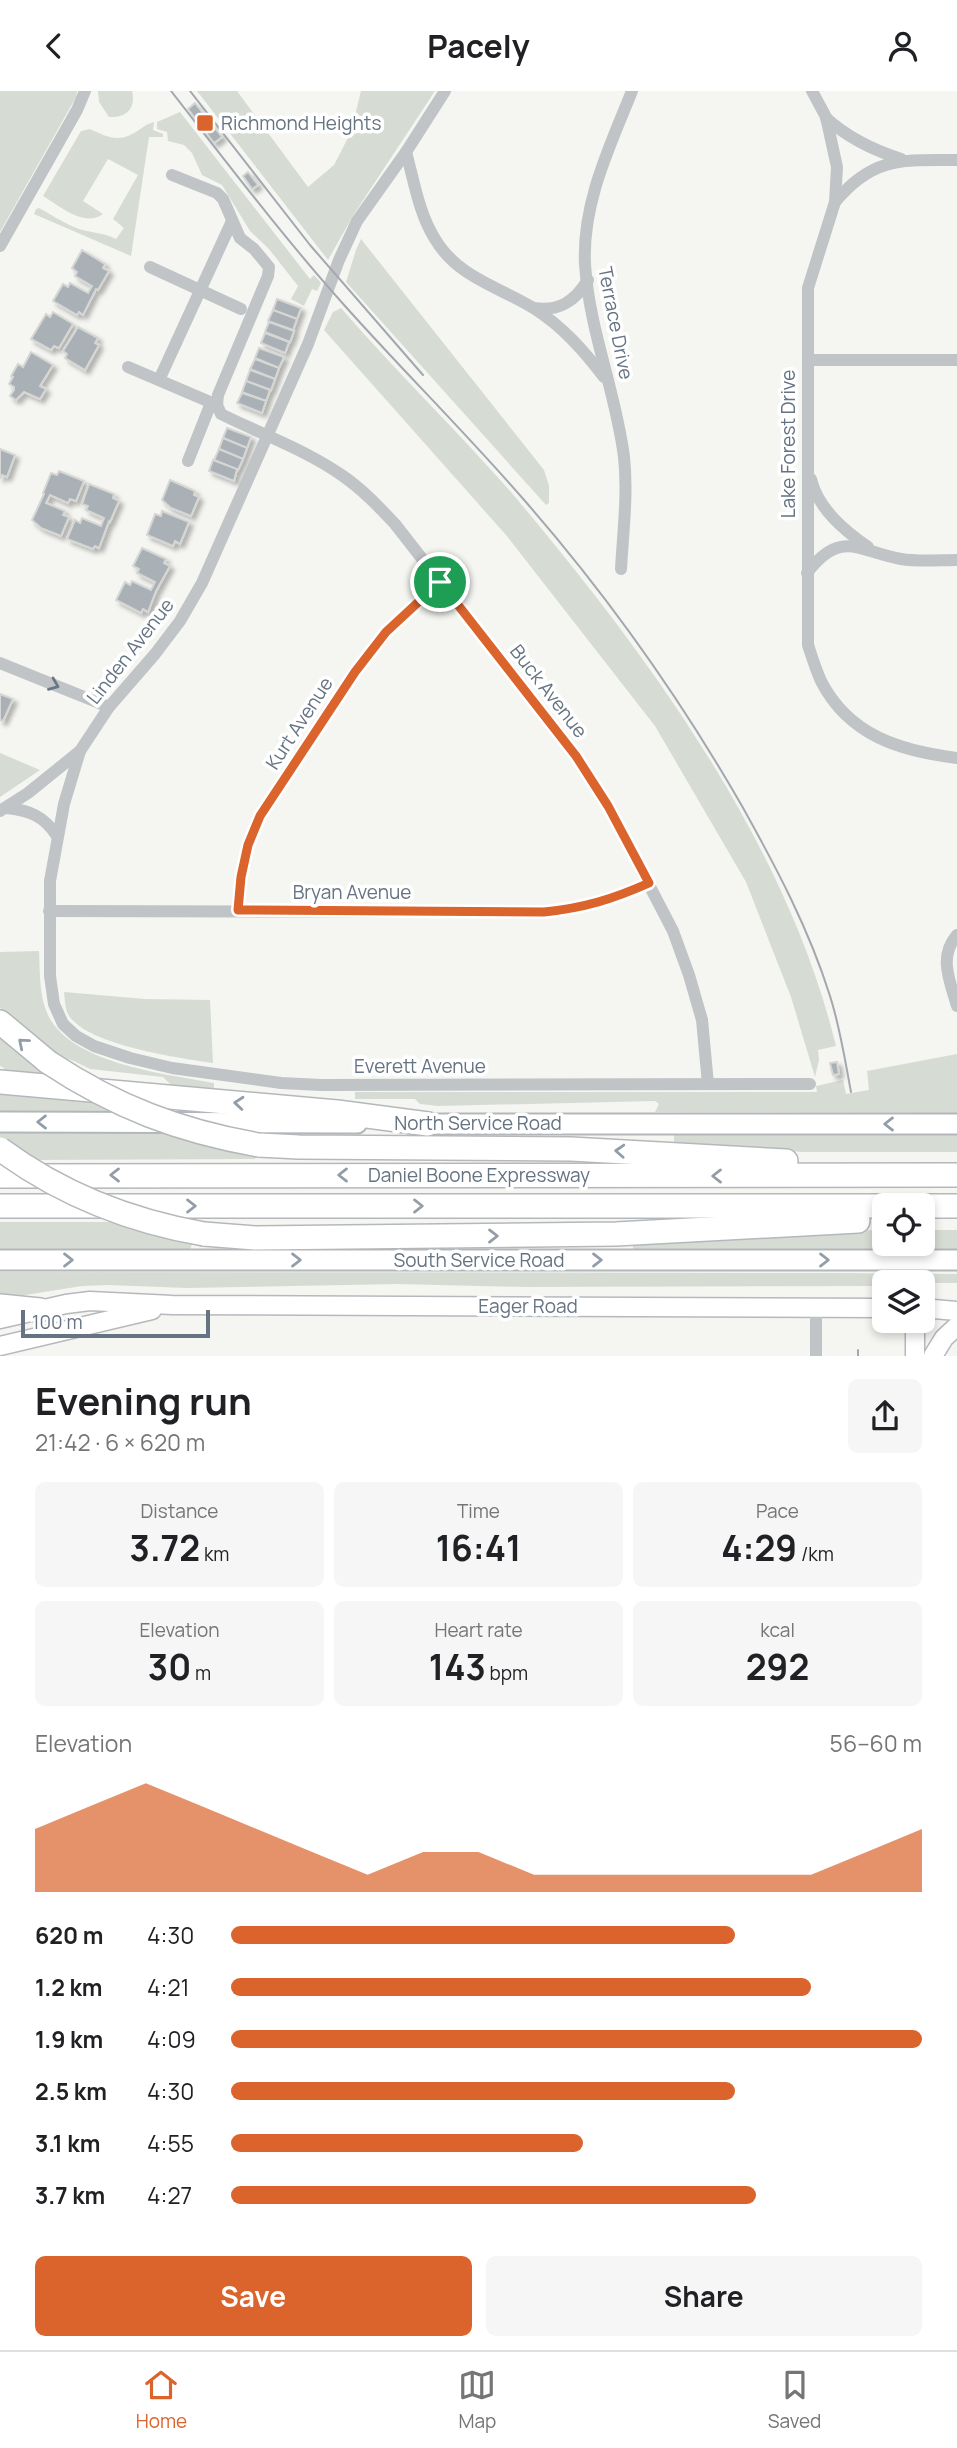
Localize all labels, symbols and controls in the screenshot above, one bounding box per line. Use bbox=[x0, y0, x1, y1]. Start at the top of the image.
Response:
text: Pacely bbox=[427, 24, 530, 68]
icon: back bbox=[35, 27, 73, 65]
icon: person bbox=[884, 27, 922, 65]
place label: Richmond Heights bbox=[221, 110, 381, 136]
marker: Richmond Heights bbox=[195, 113, 215, 133]
street label: Terrace Drive bbox=[592, 264, 640, 382]
street label: Lake Forest Drive bbox=[775, 370, 801, 518]
pin bbox=[410, 552, 470, 612]
icon: arrive bbox=[421, 563, 459, 601]
street label: Linden Avenue bbox=[80, 593, 180, 709]
street label: Buck Avenue bbox=[504, 639, 594, 743]
street label: Kurt Avenue bbox=[259, 672, 339, 774]
one-way arrow bbox=[48, 676, 60, 690]
street label: Bryan Avenue bbox=[293, 879, 411, 905]
one-way arrow bbox=[19, 1038, 31, 1051]
street label: Everett Avenue bbox=[354, 1053, 486, 1079]
one-way arrow bbox=[233, 1096, 244, 1111]
street label: North Service Road bbox=[394, 1110, 562, 1136]
one-way arrow bbox=[36, 1114, 46, 1130]
one-way arrow bbox=[883, 1116, 894, 1132]
one-way arrow bbox=[614, 1144, 625, 1159]
street label: Daniel Boone Expressway bbox=[368, 1162, 590, 1188]
one-way arrow bbox=[110, 1167, 120, 1183]
one-way arrow bbox=[337, 1167, 348, 1183]
one-way arrow bbox=[712, 1168, 722, 1184]
map controls bbox=[872, 1193, 935, 1333]
button: locate bbox=[872, 1193, 935, 1256]
one-way arrow bbox=[186, 1198, 196, 1214]
one-way arrow bbox=[413, 1198, 424, 1214]
one-way arrow bbox=[488, 1228, 498, 1244]
street label: South Service Road bbox=[394, 1247, 564, 1273]
one-way arrow bbox=[63, 1252, 74, 1268]
one-way arrow bbox=[291, 1252, 301, 1268]
one-way arrow bbox=[592, 1252, 602, 1268]
one-way arrow bbox=[819, 1252, 830, 1268]
button: layers bbox=[872, 1270, 935, 1333]
street label: Eager Road bbox=[478, 1293, 578, 1319]
scale bar bbox=[21, 1307, 210, 1339]
text: 100 m bbox=[32, 1309, 83, 1335]
text: Evening run bbox=[35, 1374, 252, 1426]
button: share bbox=[848, 1379, 922, 1453]
text: 21:42 · 6 × 620 m bbox=[35, 1426, 205, 1458]
text: Distance bbox=[141, 1498, 218, 1524]
text: Time bbox=[457, 1498, 500, 1524]
text: Pace bbox=[756, 1498, 799, 1524]
text: 3.72 bbox=[130, 1524, 200, 1572]
text: 16:41 bbox=[436, 1524, 521, 1572]
text: 4:29 bbox=[721, 1524, 797, 1572]
text: km bbox=[200, 1541, 229, 1567]
text: /km bbox=[797, 1541, 834, 1567]
text: Elevation bbox=[139, 1617, 220, 1643]
text: Heart rate bbox=[434, 1617, 523, 1643]
text: kcal bbox=[760, 1617, 795, 1643]
text: 30 bbox=[148, 1643, 191, 1691]
text: 143 bbox=[429, 1643, 486, 1691]
text: 292 bbox=[746, 1643, 809, 1691]
text: m bbox=[191, 1660, 211, 1686]
text: bpm bbox=[486, 1660, 528, 1686]
text: Elevation bbox=[35, 1727, 132, 1759]
text: 56–60 m bbox=[830, 1727, 922, 1759]
text: 620 m bbox=[35, 1919, 103, 1951]
text: 4:30 bbox=[147, 1919, 194, 1951]
text: 1.2 km bbox=[35, 1971, 102, 2003]
text: 4:21 bbox=[147, 1971, 190, 2003]
text: 1.9 km bbox=[35, 2023, 103, 2055]
text: 4:09 bbox=[147, 2023, 196, 2055]
text: 2.5 km bbox=[35, 2075, 107, 2107]
text: 4:30 bbox=[147, 2075, 194, 2107]
text: 3.1 km bbox=[35, 2127, 100, 2159]
text: 4:55 bbox=[147, 2127, 194, 2159]
text: 3.7 km bbox=[35, 2179, 105, 2211]
text: 4:27 bbox=[147, 2179, 192, 2211]
button: Save bbox=[35, 2256, 472, 2336]
button: Share bbox=[486, 2256, 922, 2336]
tab: Home bbox=[136, 2366, 187, 2434]
tab: Map bbox=[458, 2366, 496, 2434]
tab: Saved bbox=[768, 2366, 821, 2434]

